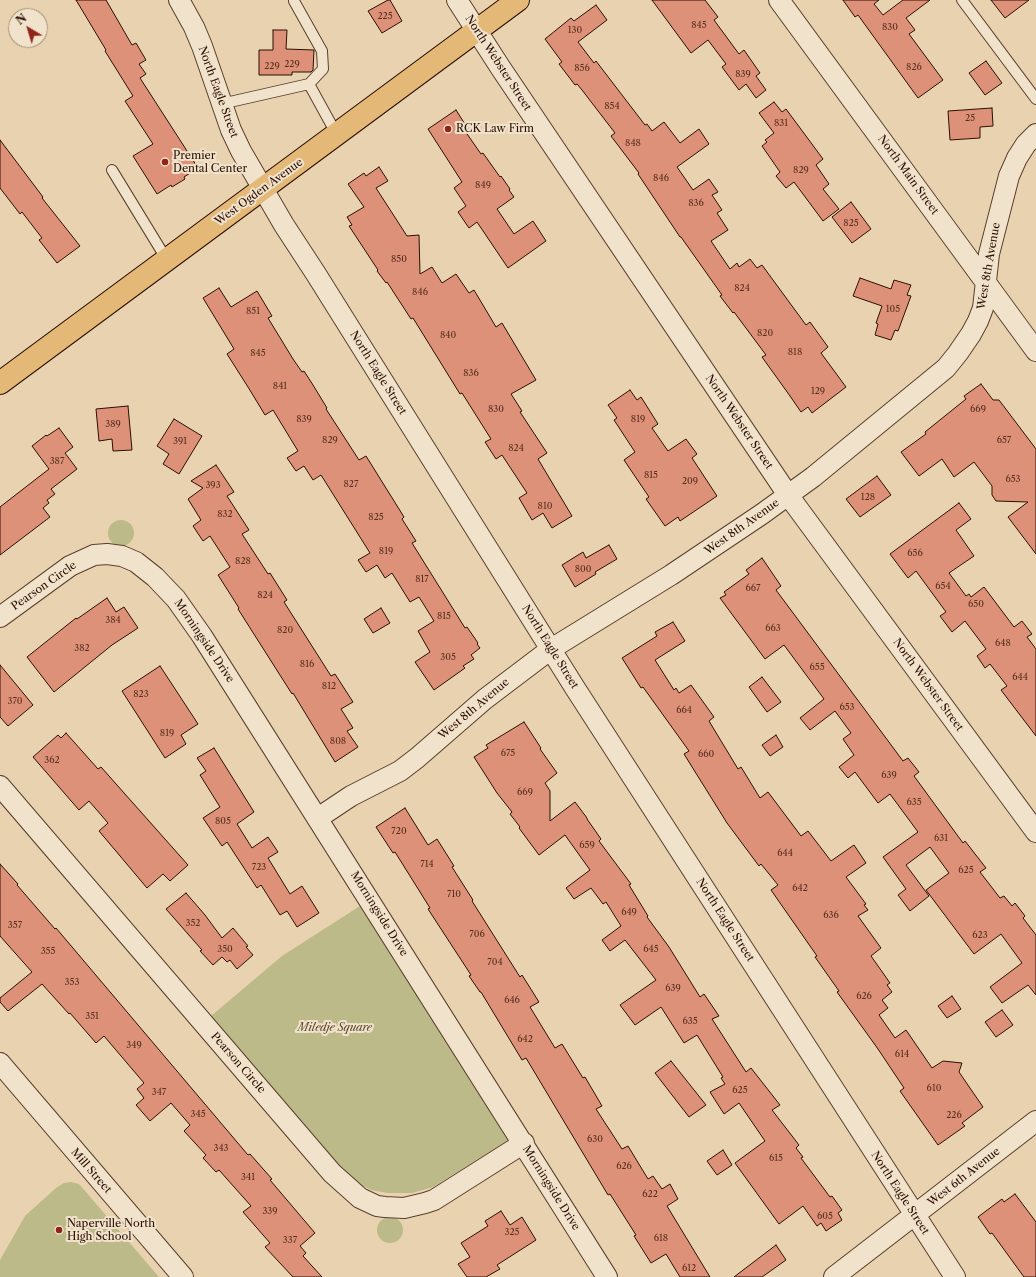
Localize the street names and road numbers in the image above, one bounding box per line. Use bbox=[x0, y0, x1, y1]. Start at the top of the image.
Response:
street label: North Webster Street bbox=[462, 13, 534, 113]
street label: North Eagle Street bbox=[195, 44, 241, 140]
street label: North Main Street bbox=[875, 133, 941, 217]
street label: West Ogden Avenue bbox=[212, 156, 306, 228]
street label: West 8th Avenue bbox=[975, 221, 1003, 311]
street label: North Eagle Street bbox=[347, 329, 409, 417]
street label: North Webster Street bbox=[702, 372, 776, 472]
street label: West 8th Avenue bbox=[702, 496, 782, 558]
street label: Pearson Circle bbox=[9, 559, 79, 613]
street label: Morningside Drive bbox=[171, 597, 237, 685]
street label: North Eagle Street bbox=[519, 603, 581, 691]
street label: North Webster Street bbox=[890, 636, 966, 734]
street label: West 8th Avenue bbox=[436, 676, 512, 742]
street label: Morningside Drive bbox=[348, 869, 410, 959]
street label: North Eagle Street bbox=[693, 876, 757, 964]
street label: Pearson Circle bbox=[208, 1030, 268, 1096]
street label: Morningside Drive bbox=[520, 1143, 582, 1233]
street label: West 6th Avenue bbox=[925, 1145, 1003, 1209]
street label: Mill Street bbox=[68, 1146, 114, 1196]
street label: North Eagle Street bbox=[868, 1149, 932, 1237]

